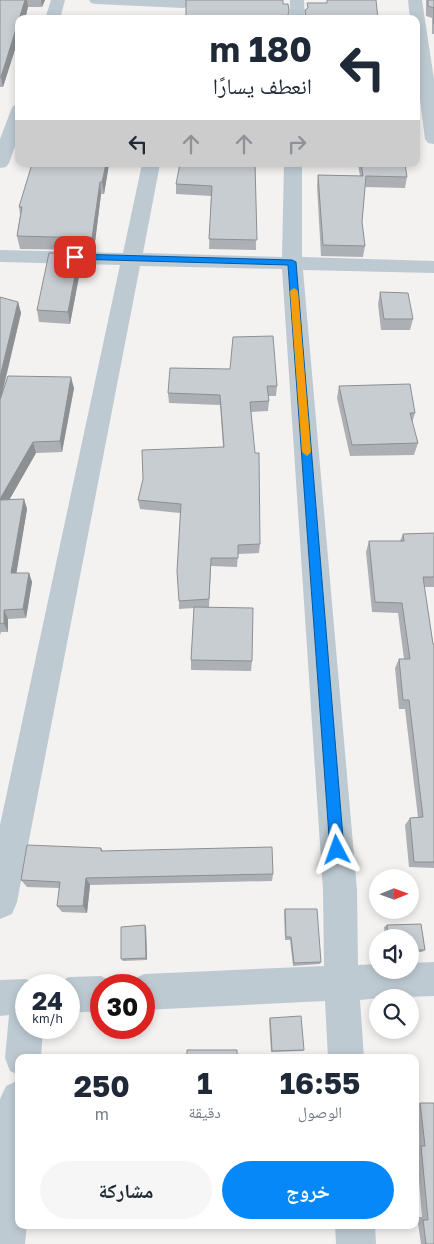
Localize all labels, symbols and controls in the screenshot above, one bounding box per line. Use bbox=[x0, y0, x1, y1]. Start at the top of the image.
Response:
text: 180 m bbox=[209, 28, 312, 70]
icon: left bbox=[330, 35, 395, 100]
text: انعطف يسارًا bbox=[213, 72, 312, 99]
icon: left bbox=[124, 130, 152, 158]
icon: ahead bbox=[177, 130, 205, 158]
icon: ahead bbox=[230, 130, 258, 158]
icon: right bbox=[283, 130, 311, 158]
pin bbox=[54, 236, 96, 278]
icon: arrive bbox=[61, 243, 89, 271]
position arrow bbox=[310, 823, 362, 875]
north arrow bbox=[369, 869, 419, 919]
map controls bbox=[369, 869, 419, 1039]
button: sound bbox=[369, 929, 419, 979]
speed limit sign: 30 bbox=[90, 974, 155, 1039]
text: 24 bbox=[32, 985, 63, 1016]
button: search bbox=[369, 989, 419, 1039]
text: km/h bbox=[32, 1011, 63, 1026]
text: 1 bbox=[197, 1065, 212, 1101]
text: 16:55 bbox=[280, 1065, 360, 1101]
text: 250 bbox=[74, 1068, 130, 1104]
text: دقيقة bbox=[188, 1102, 221, 1122]
text: الوصول bbox=[298, 1102, 342, 1122]
text: m bbox=[95, 1104, 109, 1124]
button: مشاركة bbox=[40, 1161, 212, 1219]
button: خروج bbox=[222, 1161, 394, 1219]

